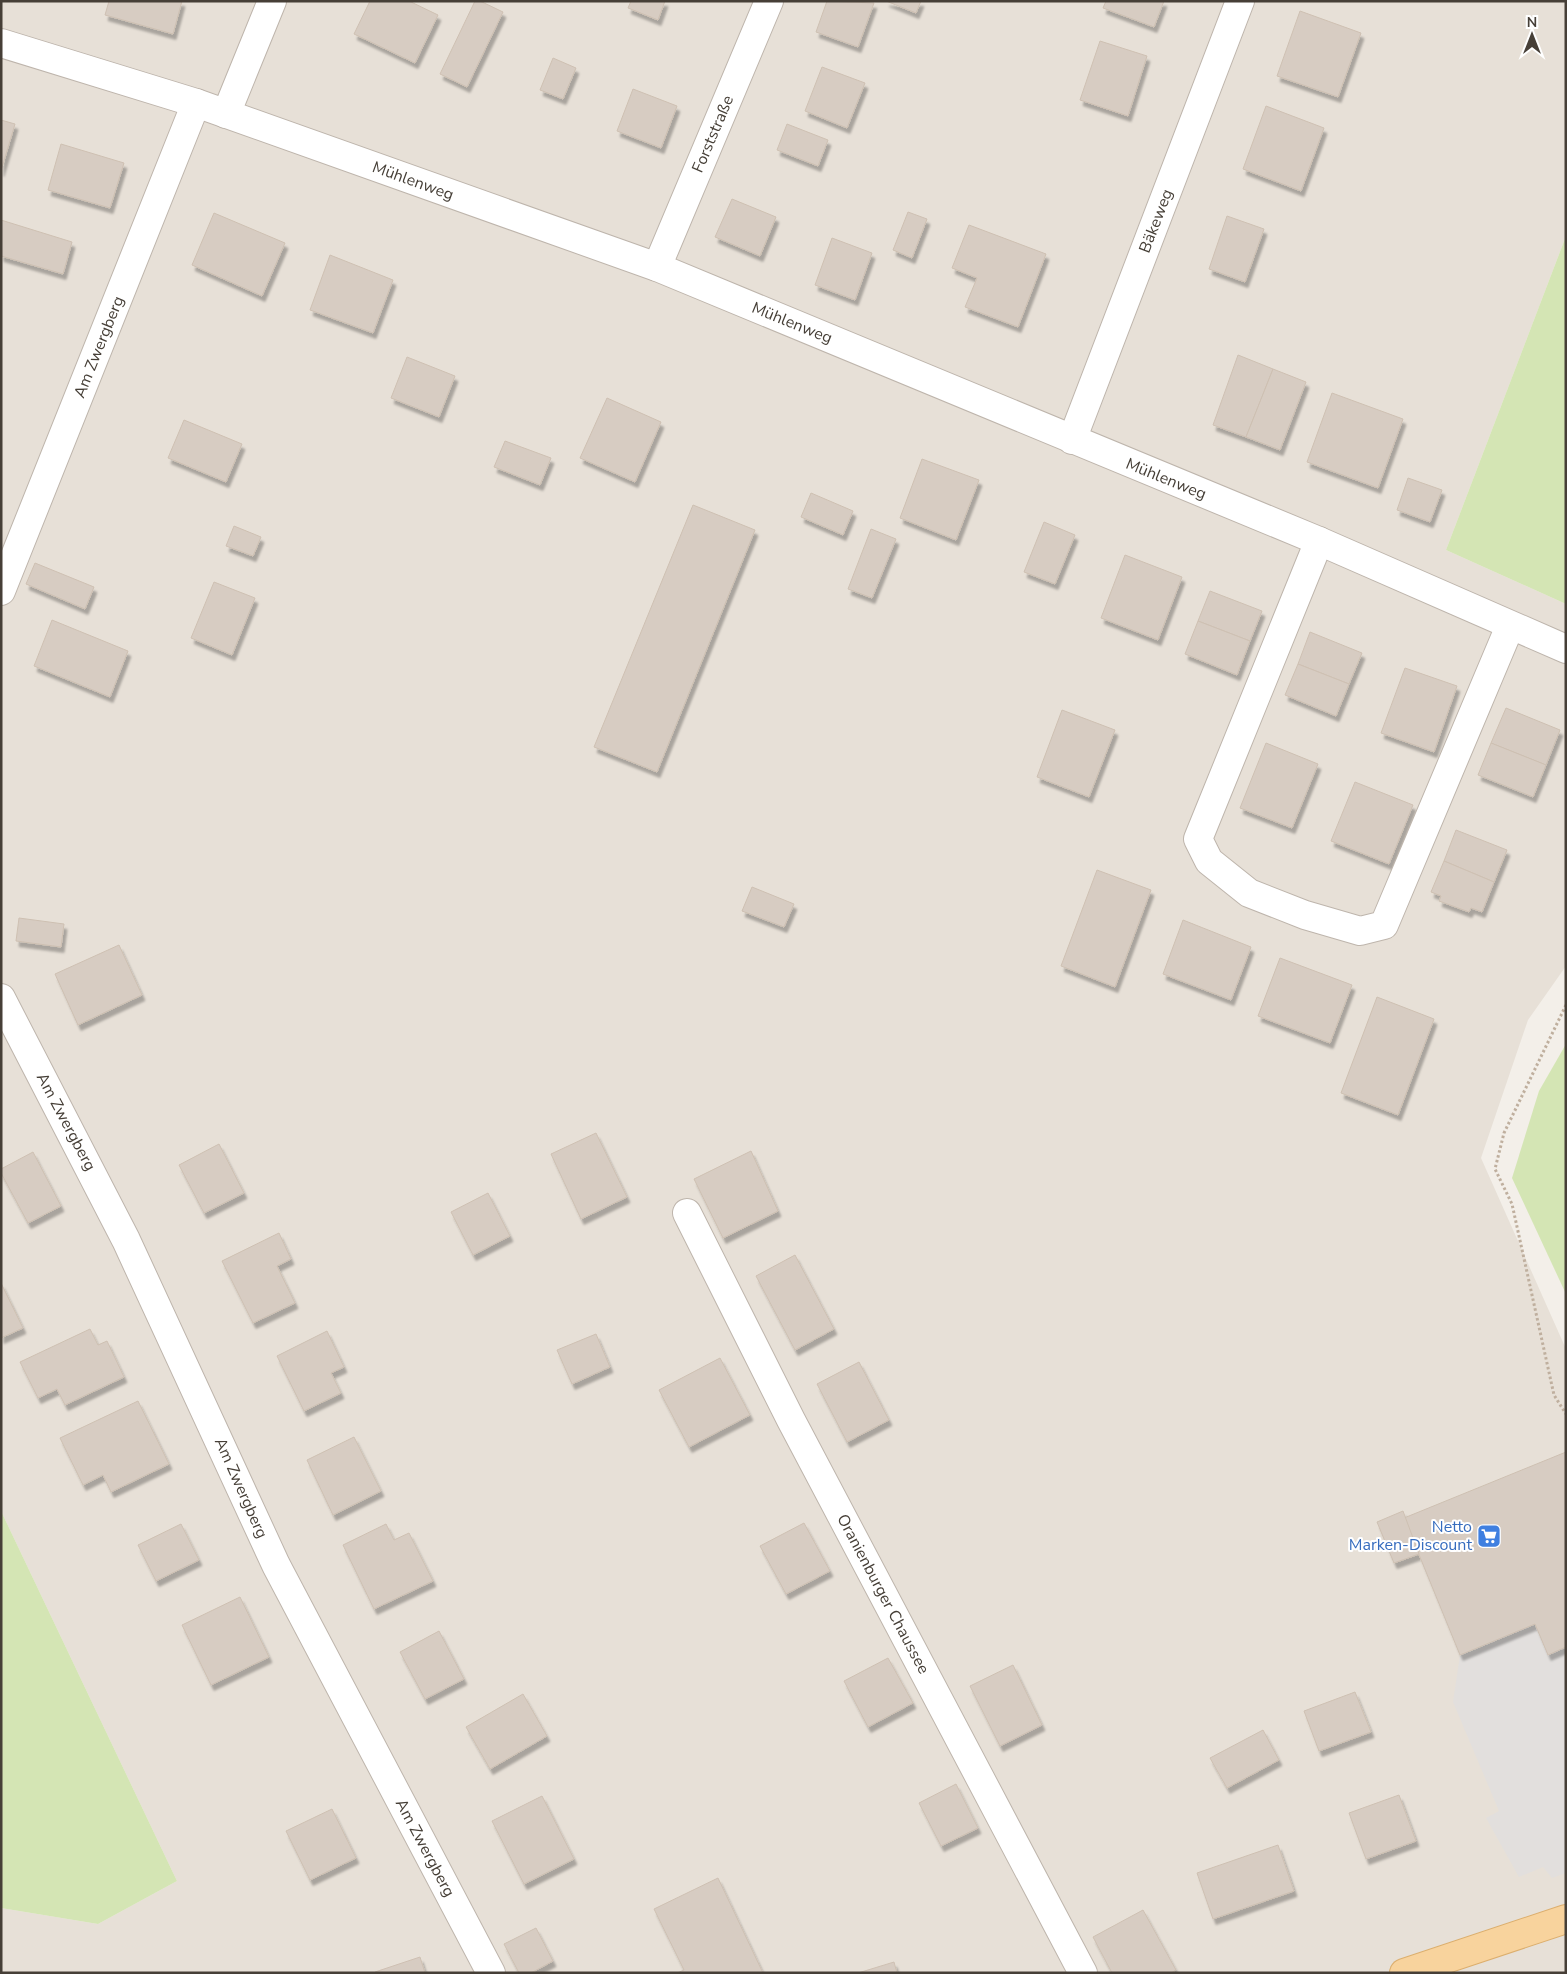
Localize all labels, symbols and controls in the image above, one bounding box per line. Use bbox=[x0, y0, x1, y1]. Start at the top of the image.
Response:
north arrow bbox=[1507, 10, 1557, 60]
text: N bbox=[1527, 13, 1537, 32]
street label: Forststraße bbox=[687, 92, 739, 176]
street label: Mühlenweg bbox=[369, 156, 457, 206]
street label: Bäkeweg bbox=[1134, 186, 1178, 256]
street label: Am Zwergberg bbox=[69, 293, 129, 401]
street label: Mühlenweg bbox=[748, 297, 836, 349]
street label: Mühlenweg bbox=[1122, 453, 1210, 505]
street label: Am Zwergberg bbox=[31, 1069, 101, 1175]
street label: Am Zwergberg bbox=[209, 1434, 273, 1542]
street label: Oranienburger Chaussee bbox=[831, 1510, 935, 1678]
place label: Netto Marken-Discount bbox=[1349, 1516, 1472, 1556]
supermarket icon: Netto Marken-Discount bbox=[1476, 1523, 1502, 1549]
street label: Am Zwergberg bbox=[390, 1795, 460, 1901]

